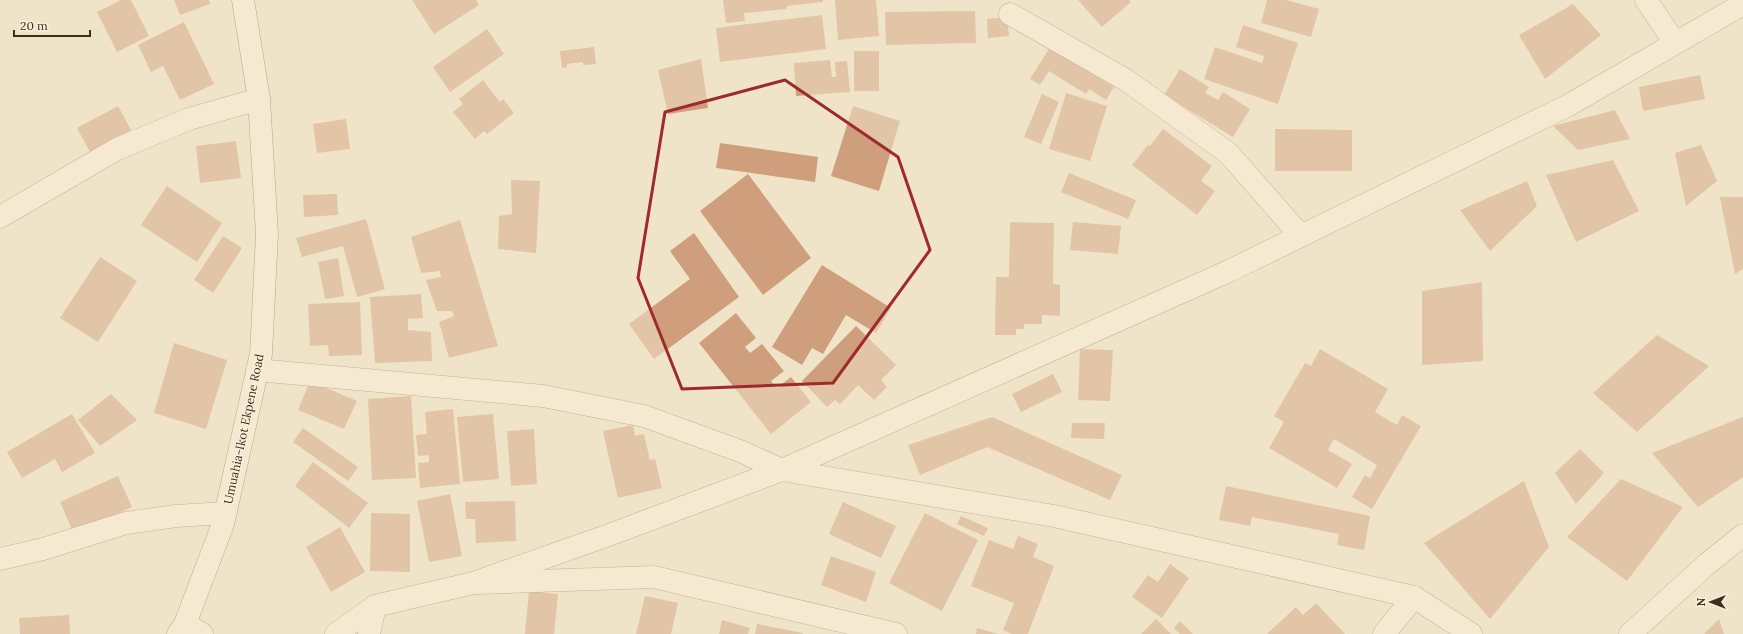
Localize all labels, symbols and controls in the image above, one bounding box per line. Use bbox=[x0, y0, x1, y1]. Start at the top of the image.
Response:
scale bar bbox=[14, 12, 90, 38]
text: 20 m bbox=[20, 18, 48, 33]
street label: Umuahia-Ikot Ekpene Road bbox=[220, 352, 267, 505]
north arrow bbox=[1691, 582, 1731, 622]
text: N bbox=[1694, 597, 1708, 606]

